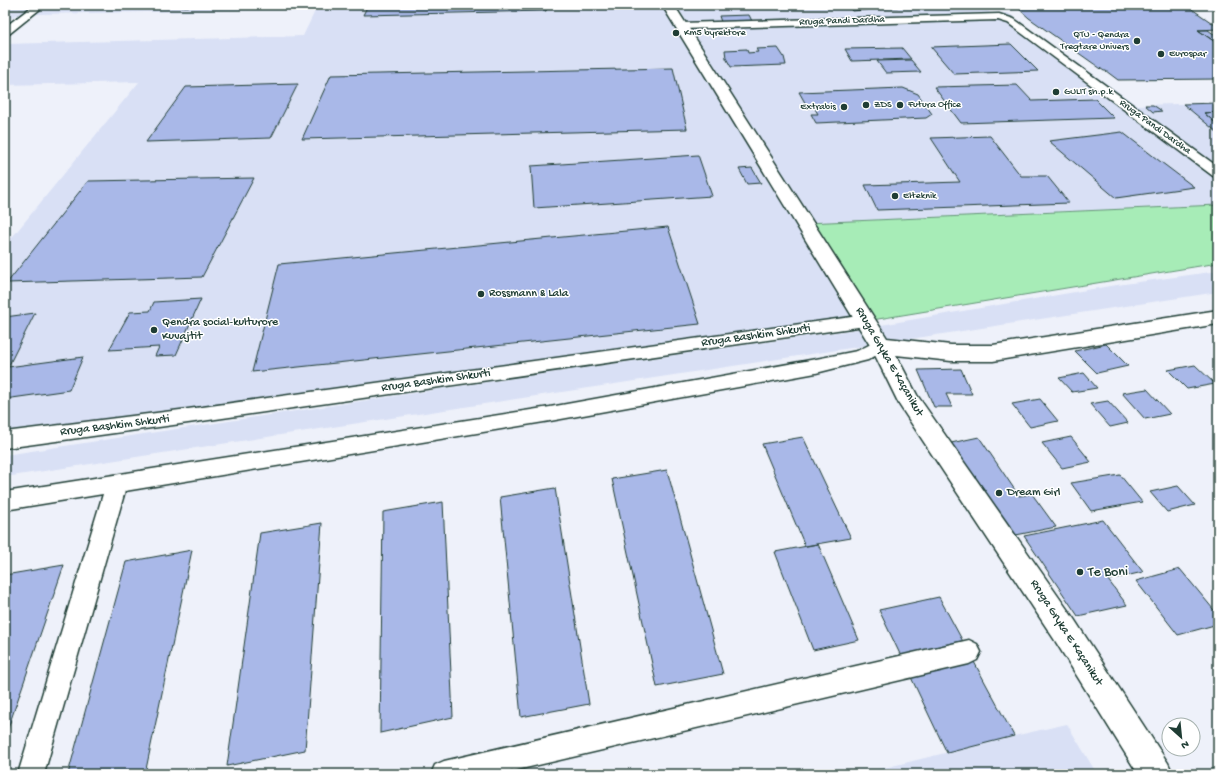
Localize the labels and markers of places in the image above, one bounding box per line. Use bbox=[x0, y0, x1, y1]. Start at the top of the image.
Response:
place label: Km5 byrektore bbox=[684, 27, 746, 39]
marker: Km5 byrektore bbox=[671, 28, 681, 38]
place label: QTU - Qendra Tregtare Univers bbox=[1060, 29, 1129, 53]
marker: QTU - Qendra Tregtare Univers bbox=[1132, 36, 1142, 46]
place label: Eurospar bbox=[1169, 48, 1208, 60]
marker: Eurospar bbox=[1156, 49, 1166, 59]
place label: GULIT sh.p.k bbox=[1064, 86, 1115, 98]
marker: GULIT sh.p.k bbox=[1051, 87, 1061, 97]
place label: ZDS bbox=[874, 99, 892, 111]
place label: Futura Office bbox=[907, 99, 962, 111]
marker: ZDS bbox=[861, 100, 871, 110]
marker: Futura Office bbox=[895, 100, 905, 110]
place label: Extrabis bbox=[800, 101, 836, 113]
marker: Extrabis bbox=[839, 102, 849, 112]
place label: Elteknik bbox=[903, 190, 938, 202]
marker: Elteknik bbox=[890, 191, 900, 201]
place label: Rossmann & Lala bbox=[489, 287, 569, 301]
marker: Rossmann & Lala bbox=[476, 289, 486, 299]
place label: Qendra social-kulturore Kuvajtit bbox=[162, 316, 279, 344]
marker: Qendra social-kulturore Kuvajtit bbox=[149, 325, 159, 335]
place label: Dream Girl bbox=[1006, 486, 1061, 500]
marker: Dream Girl bbox=[994, 488, 1004, 498]
place label: Te Boni bbox=[1087, 564, 1128, 581]
marker: Te Boni bbox=[1075, 567, 1085, 577]

